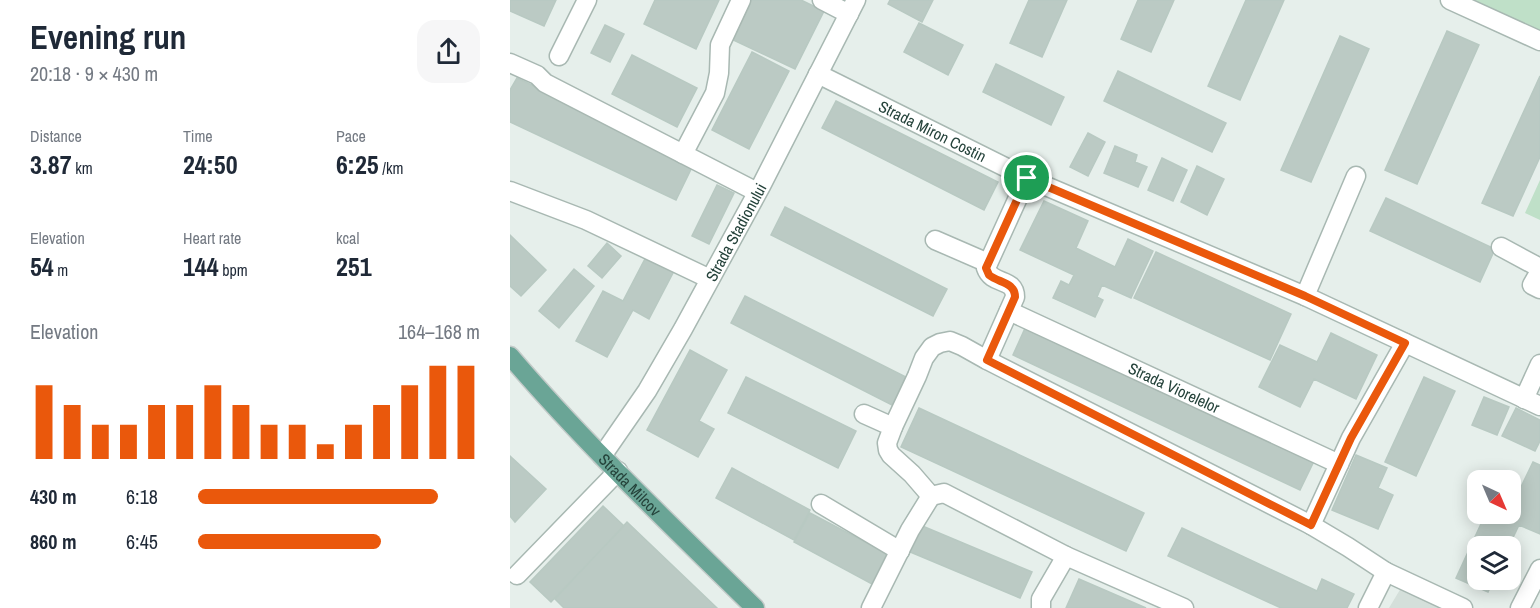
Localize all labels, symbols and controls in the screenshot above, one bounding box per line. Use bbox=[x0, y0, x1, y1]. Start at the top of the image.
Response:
text: Evening run bbox=[30, 15, 186, 59]
button: share bbox=[417, 20, 480, 83]
text: 20:18 · 9 × 430 m bbox=[30, 60, 158, 87]
street label: Strada Miron Costin bbox=[875, 95, 990, 167]
text: Distance bbox=[30, 125, 82, 147]
text: Time bbox=[183, 125, 213, 147]
text: Pace bbox=[336, 125, 366, 147]
text: 3.87 bbox=[30, 147, 72, 182]
text: 24:50 bbox=[183, 147, 238, 182]
text: 6:25 bbox=[336, 147, 379, 182]
pin bbox=[1001, 152, 1052, 203]
text: km bbox=[72, 157, 93, 179]
text: /km bbox=[379, 157, 403, 179]
icon: arrive bbox=[1010, 161, 1043, 194]
street label: Strada Stadionului bbox=[700, 179, 771, 285]
text: Elevation bbox=[30, 227, 85, 249]
text: Heart rate bbox=[183, 227, 241, 249]
text: kcal bbox=[336, 227, 359, 249]
text: 54 bbox=[30, 249, 54, 284]
text: 144 bbox=[183, 249, 219, 284]
text: 251 bbox=[336, 249, 372, 284]
text: m bbox=[54, 259, 68, 281]
text: bpm bbox=[219, 259, 248, 281]
text: Elevation bbox=[30, 318, 98, 345]
text: 164–168 m bbox=[398, 318, 480, 345]
street label: Strada Viorelelor bbox=[1125, 357, 1224, 418]
street label: Strada Milcov bbox=[594, 448, 666, 521]
north arrow bbox=[1467, 470, 1521, 524]
map controls bbox=[1467, 470, 1521, 590]
text: 430 m bbox=[30, 483, 77, 510]
text: 6:18 bbox=[126, 483, 158, 510]
text: 860 m bbox=[30, 528, 77, 555]
text: 6:45 bbox=[126, 528, 158, 555]
button: layers bbox=[1467, 536, 1521, 590]

